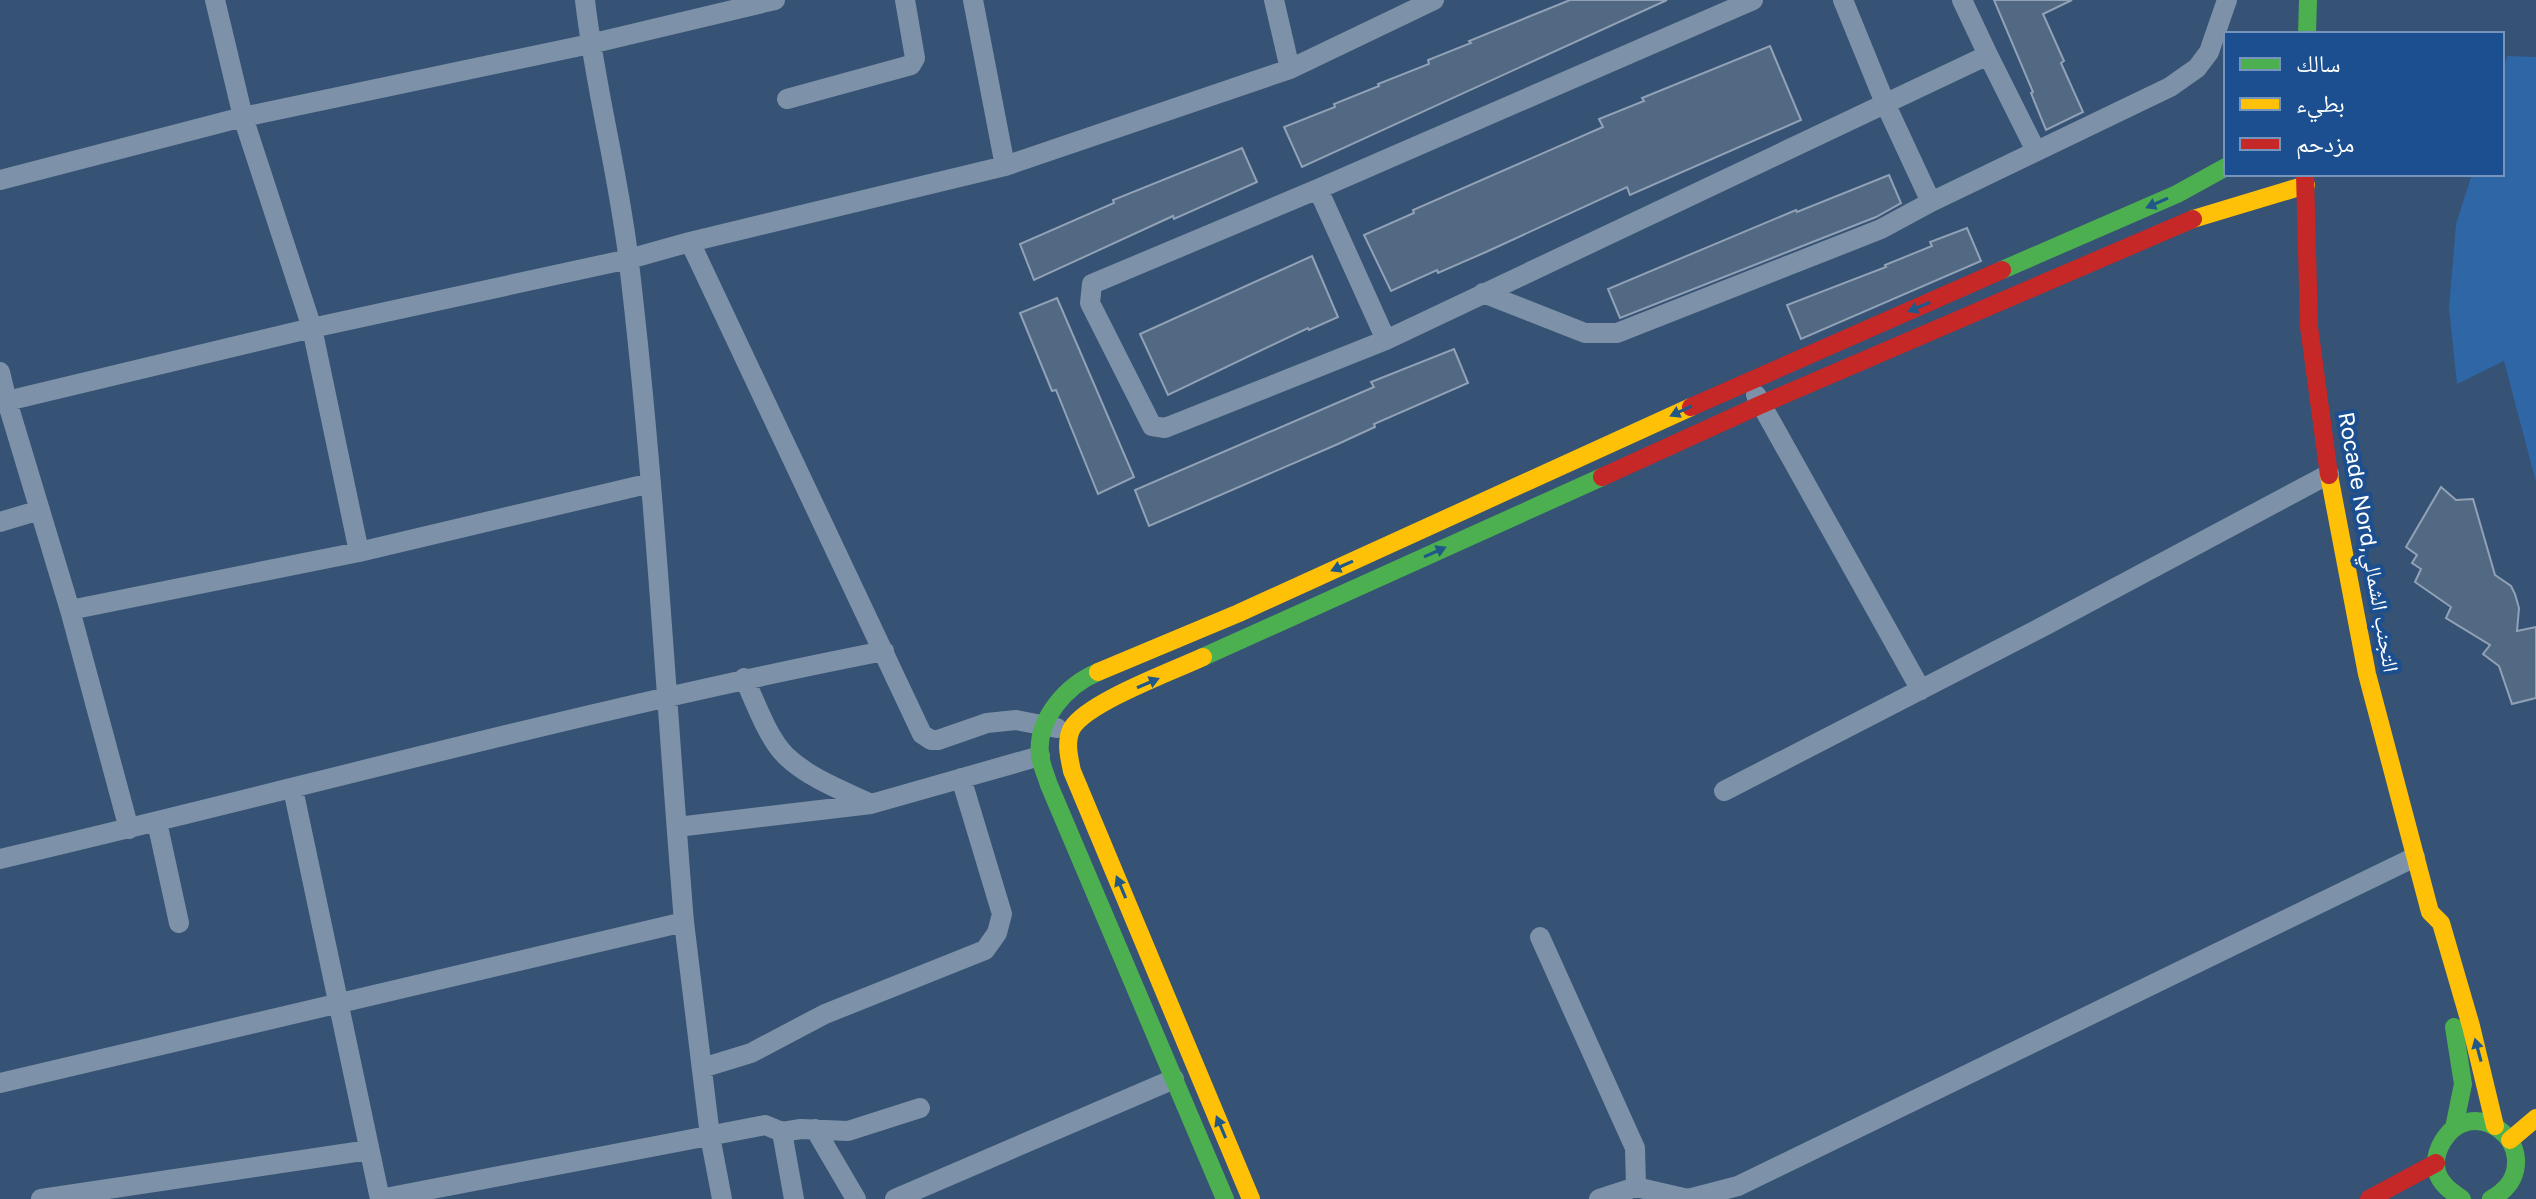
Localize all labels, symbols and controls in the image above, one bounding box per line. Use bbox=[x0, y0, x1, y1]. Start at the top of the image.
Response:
legend bbox=[2224, 32, 2504, 176]
text: سالك bbox=[2296, 48, 2341, 77]
text: بطيء bbox=[2296, 88, 2345, 123]
text: مزدحم bbox=[2296, 128, 2355, 160]
one-way arrow bbox=[2145, 196, 2169, 209]
one-way arrow bbox=[1907, 301, 1931, 314]
one-way arrow bbox=[1669, 405, 1692, 418]
street label: Rocade Nord,التجنب الشمالي bbox=[2329, 410, 2406, 675]
one-way arrow bbox=[1423, 546, 1447, 559]
one-way arrow bbox=[1330, 559, 1354, 573]
one-way arrow bbox=[1136, 677, 1159, 690]
one-way arrow bbox=[1115, 875, 1128, 899]
one-way arrow bbox=[2471, 1037, 2483, 1062]
one-way arrow bbox=[1215, 1115, 1228, 1139]

